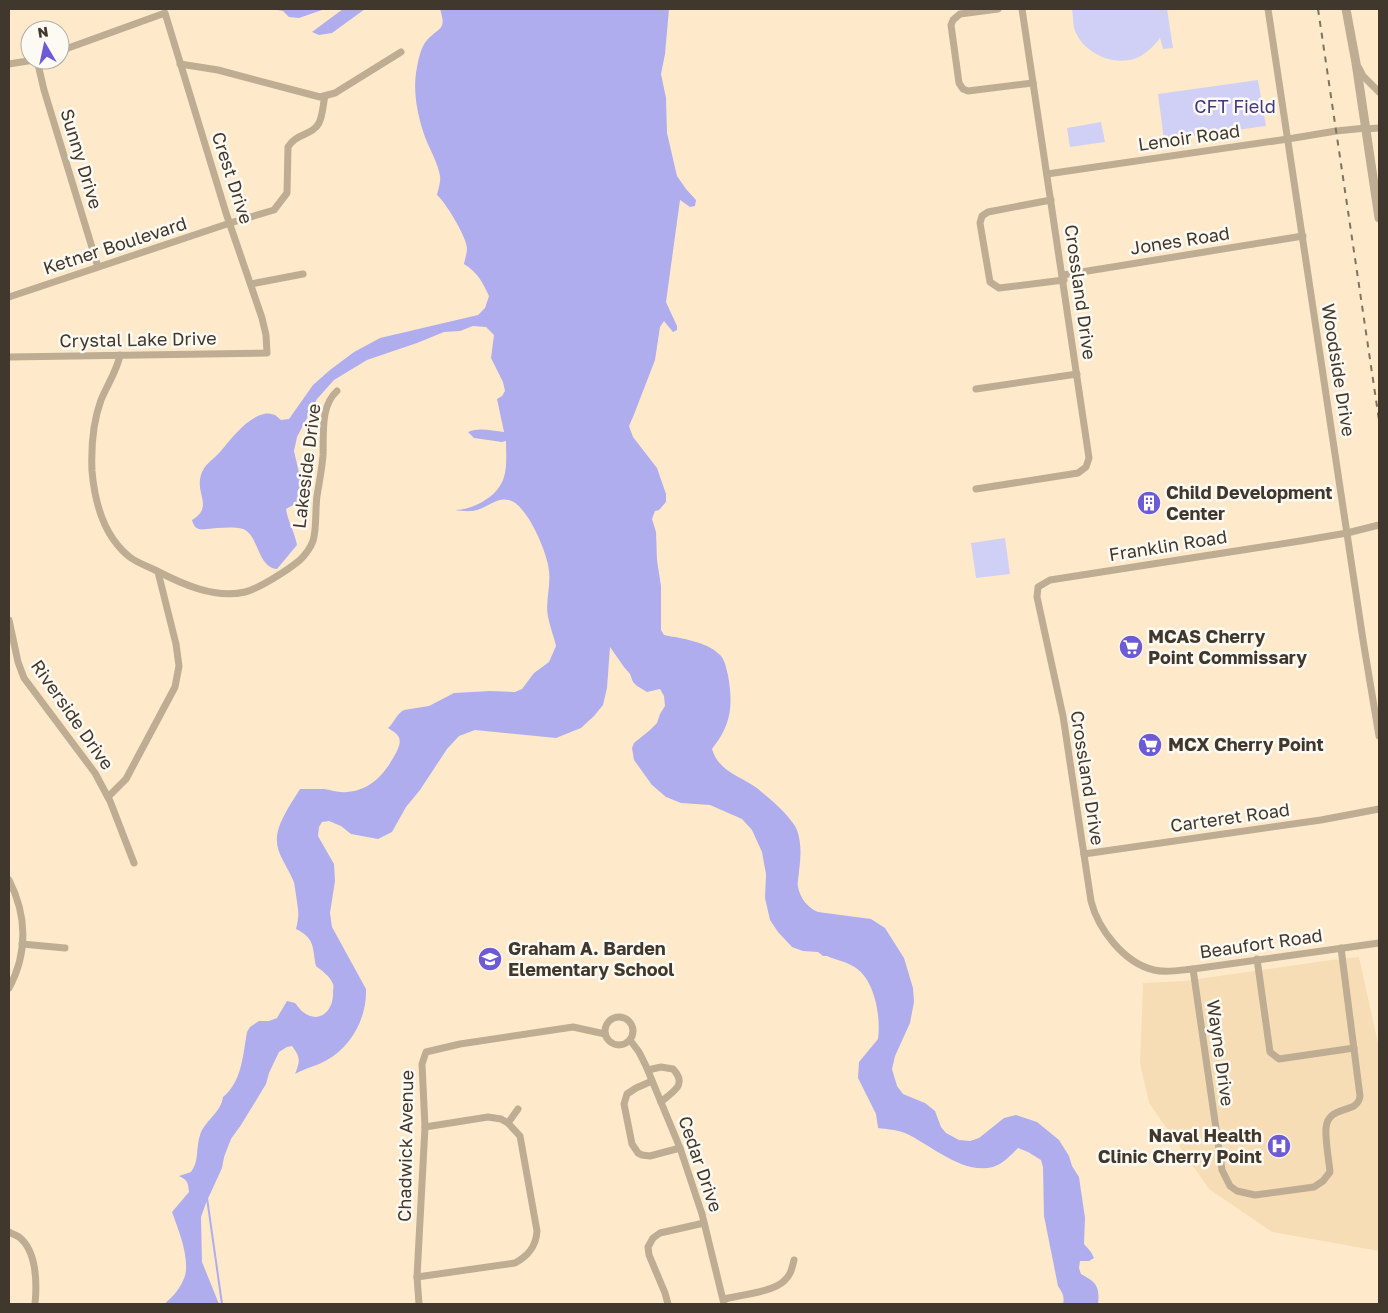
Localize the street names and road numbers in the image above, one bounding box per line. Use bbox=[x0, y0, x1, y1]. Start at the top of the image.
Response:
street label: Sunny Drive bbox=[56, 106, 108, 211]
street label: Lenoir Road bbox=[1136, 119, 1241, 155]
street label: Crest Drive bbox=[208, 129, 258, 226]
street label: Ketner Boulevard bbox=[40, 211, 189, 279]
street label: Jones Road bbox=[1129, 221, 1231, 259]
street label: Crossland Drive bbox=[1061, 223, 1101, 361]
street label: Woodside Drive bbox=[1318, 302, 1360, 438]
street label: Crystal Lake Drive bbox=[59, 327, 217, 351]
street label: Lakeside Drive bbox=[287, 402, 325, 530]
street label: Franklin Road bbox=[1107, 525, 1228, 565]
street label: Riverside Drive bbox=[27, 655, 119, 774]
street label: Crossland Drive bbox=[1066, 709, 1110, 847]
street label: Carteret Road bbox=[1169, 798, 1291, 836]
street label: Beaufort Road bbox=[1198, 923, 1324, 963]
street label: Wayne Drive bbox=[1203, 998, 1239, 1107]
street label: Chadwick Avenue bbox=[393, 1070, 417, 1222]
street label: Cedar Drive bbox=[674, 1113, 728, 1215]

